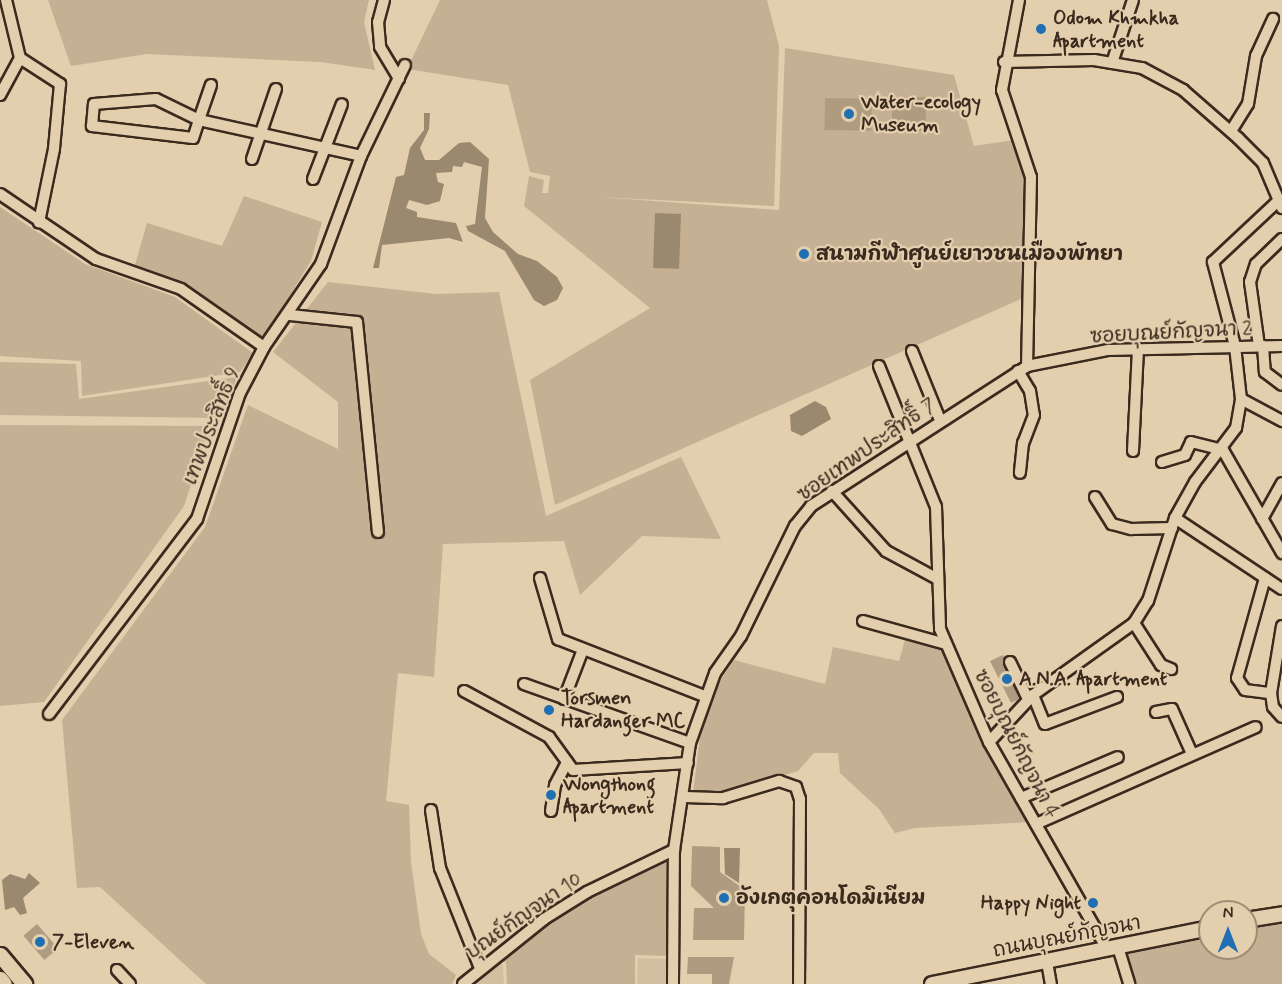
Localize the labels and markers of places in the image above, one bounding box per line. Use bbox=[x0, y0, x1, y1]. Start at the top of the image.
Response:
place label: Odom Khmkha Apartment bbox=[1053, 6, 1185, 53]
marker: Odom Khmkha Apartment bbox=[1034, 22, 1048, 36]
place label: Water-ecology Museum bbox=[861, 90, 981, 137]
marker: Water-ecology Museum bbox=[842, 107, 856, 121]
place label: สนามกีฬาศูนย์เยาวชนเมืองพัทยา bbox=[816, 242, 1123, 266]
marker: สนามกีฬาศูนย์เยาวชนเมืองพัทยา bbox=[797, 247, 811, 261]
place label: A.N.A. Apartment bbox=[1019, 667, 1167, 691]
marker: A.N.A. Apartment bbox=[1000, 672, 1014, 686]
place label: Torsmen Hardanger MC bbox=[561, 686, 685, 733]
marker: Torsmen Hardanger MC bbox=[542, 703, 556, 717]
place label: Wongthong Apartment bbox=[563, 772, 655, 819]
marker: Wongthong Apartment bbox=[544, 788, 558, 802]
place label: อังเกตุคอนโดมิเนียม bbox=[736, 886, 925, 910]
marker: อังเกตุคอนโดมิเนียม bbox=[717, 891, 731, 905]
place label: Happy Night bbox=[979, 891, 1081, 915]
marker: Happy Night bbox=[1086, 896, 1100, 910]
place label: 7-Eleven bbox=[52, 930, 134, 954]
marker: 7-Eleven bbox=[33, 935, 47, 949]

